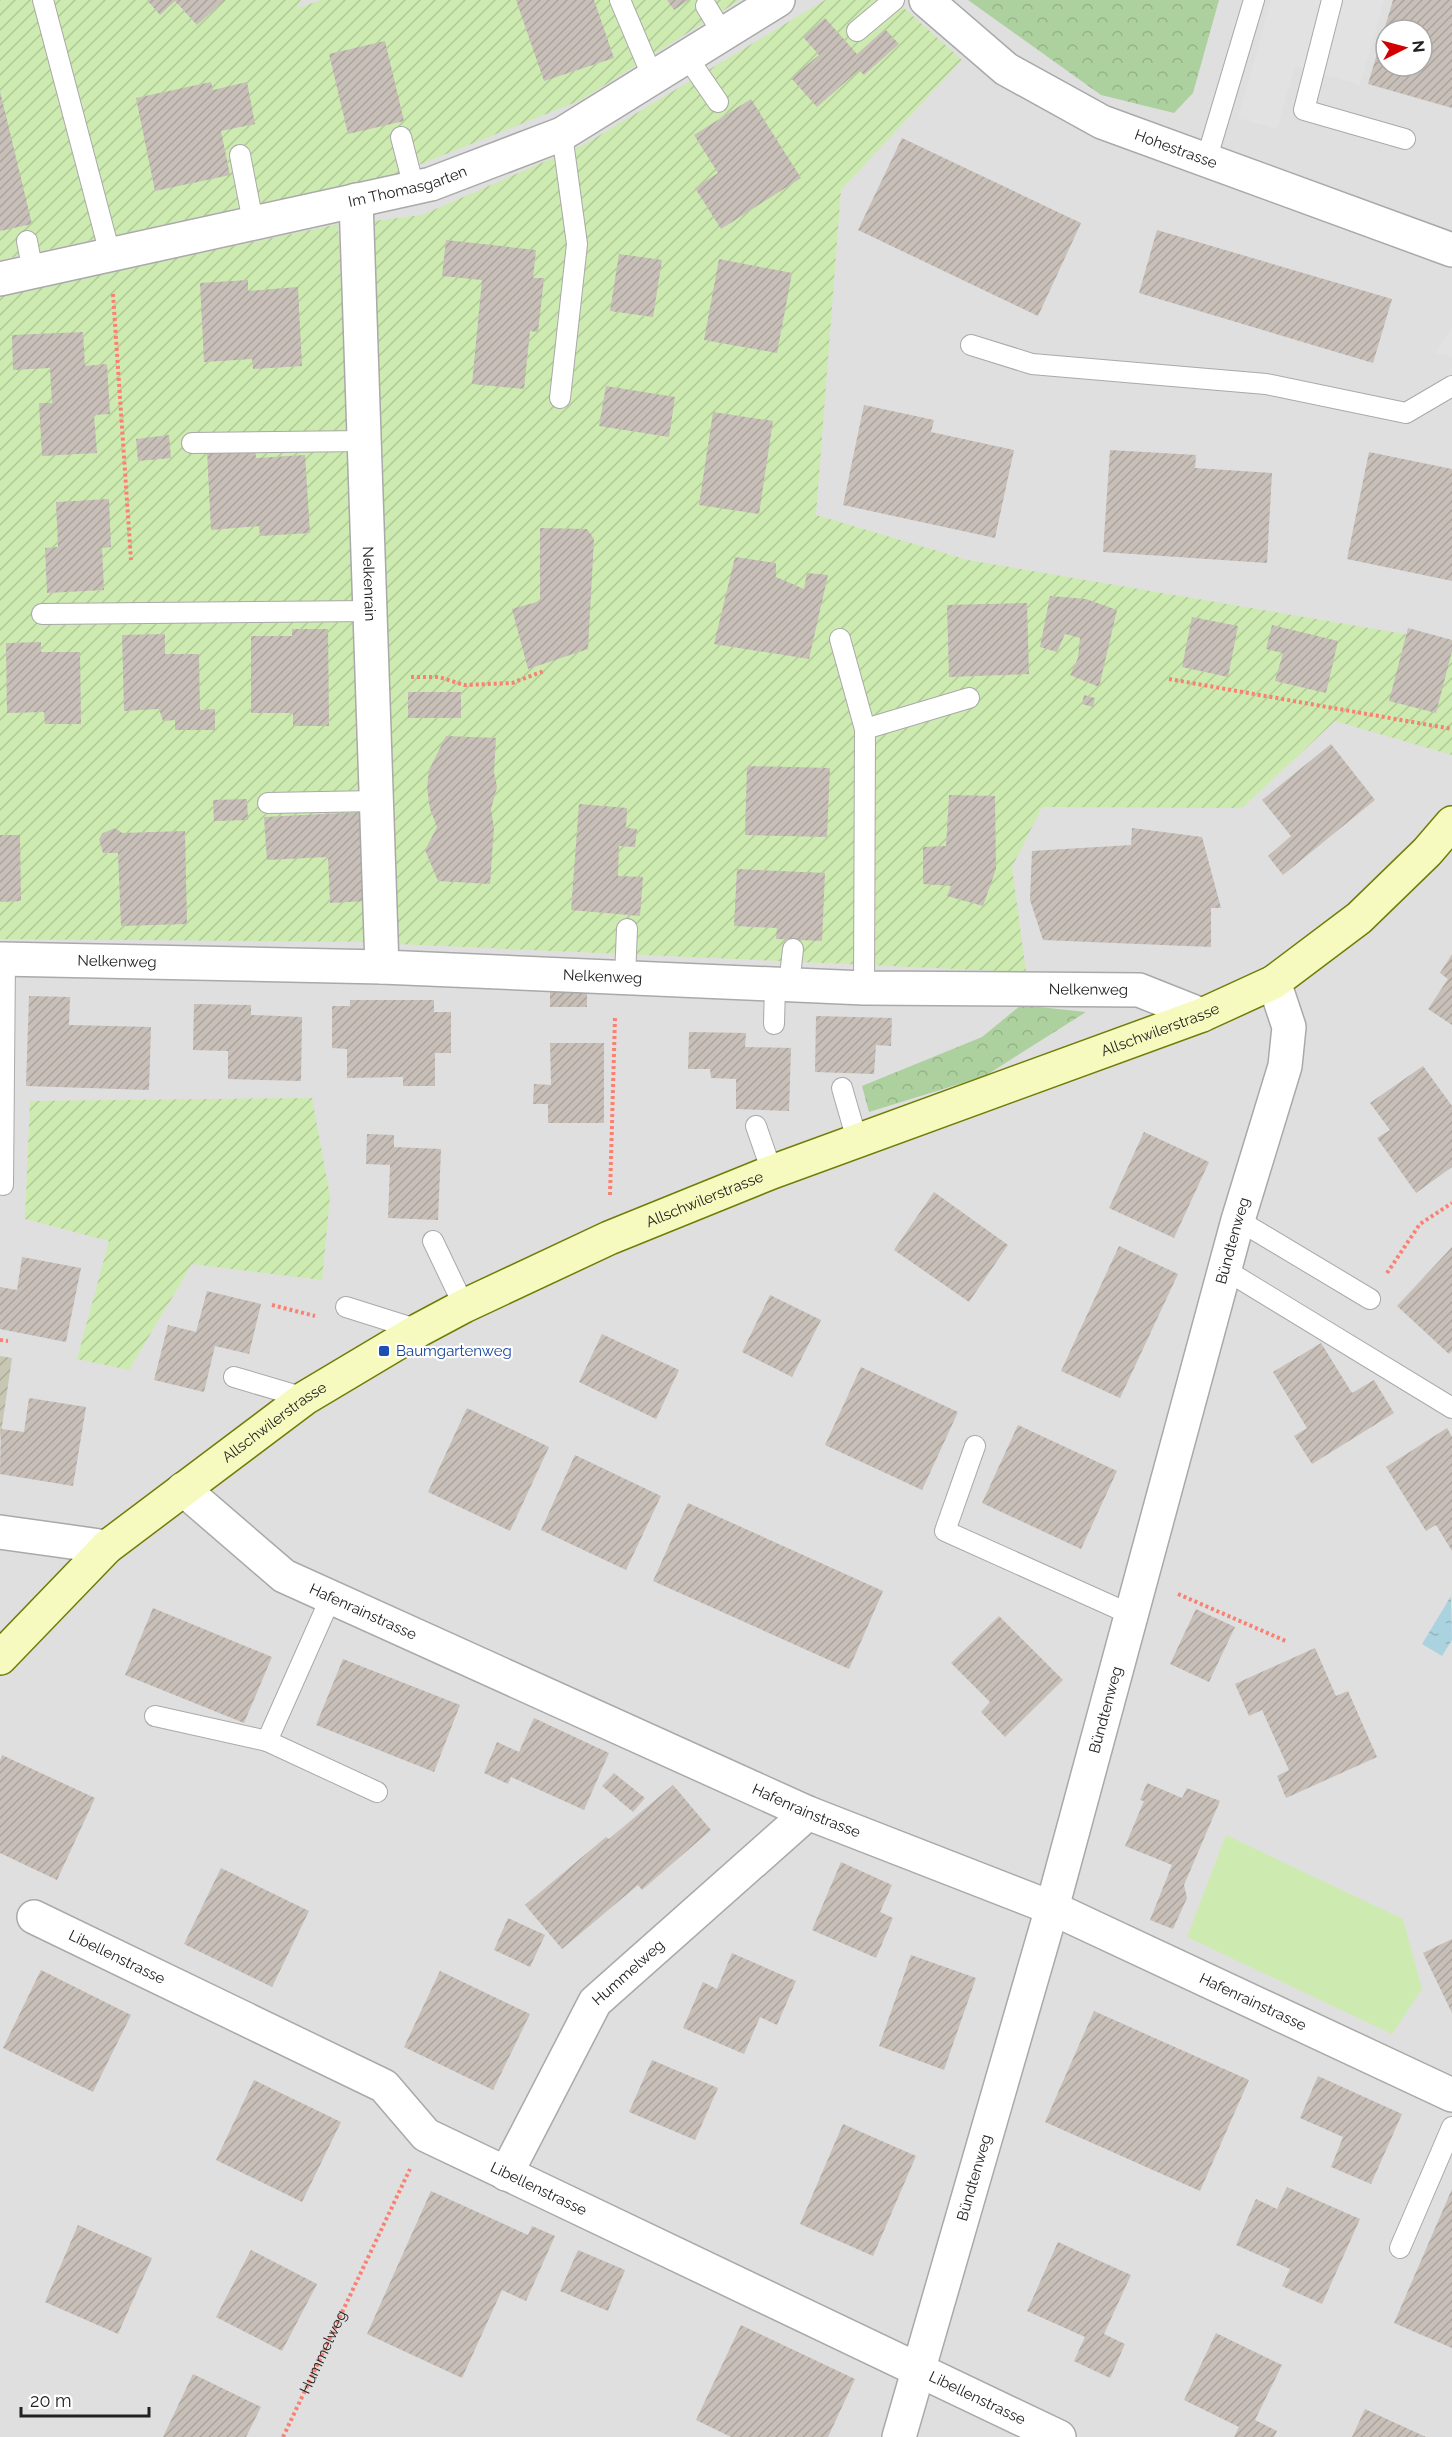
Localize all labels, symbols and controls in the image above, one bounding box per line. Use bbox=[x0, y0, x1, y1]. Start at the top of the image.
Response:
north arrow bbox=[1374, 18, 1434, 78]
text: N bbox=[1408, 39, 1429, 54]
street label: Hohestrasse bbox=[1132, 126, 1220, 172]
street label: Im Thomasgarten bbox=[347, 162, 469, 211]
street label: Nelkenrain bbox=[359, 546, 379, 622]
street label: Nelkenweg bbox=[77, 952, 157, 971]
street label: Nelkenweg bbox=[563, 966, 643, 987]
street label: Nelkenweg bbox=[1049, 980, 1128, 999]
street label: Allschwilerstrasse bbox=[1098, 999, 1222, 1060]
street label: Allschwilerstrasse bbox=[643, 1167, 766, 1231]
street label: Bündtenweg bbox=[1212, 1195, 1253, 1286]
place label: Baumgartenweg bbox=[396, 1342, 512, 1360]
marker: Baumgartenweg bbox=[377, 1344, 391, 1358]
street label: Allschwilerstrasse bbox=[218, 1378, 330, 1466]
street label: Hafenrainstrasse bbox=[306, 1580, 420, 1644]
street label: Bündtenweg bbox=[1085, 1664, 1126, 1755]
street label: Hafenrainstrasse bbox=[749, 1780, 863, 1842]
street label: Libellenstrasse bbox=[66, 1926, 168, 1988]
street label: Hummelweg bbox=[588, 1936, 668, 2009]
street label: Hafenrainstrasse bbox=[1197, 1969, 1309, 2035]
street label: Bündtenweg bbox=[953, 2132, 995, 2223]
street label: Libellenstrasse bbox=[487, 2158, 590, 2220]
street label: Hummelweg bbox=[296, 2307, 351, 2397]
street label: Libellenstrasse bbox=[926, 2367, 1029, 2429]
scale bar bbox=[21, 2380, 148, 2418]
text: 20 m bbox=[30, 2390, 72, 2411]

